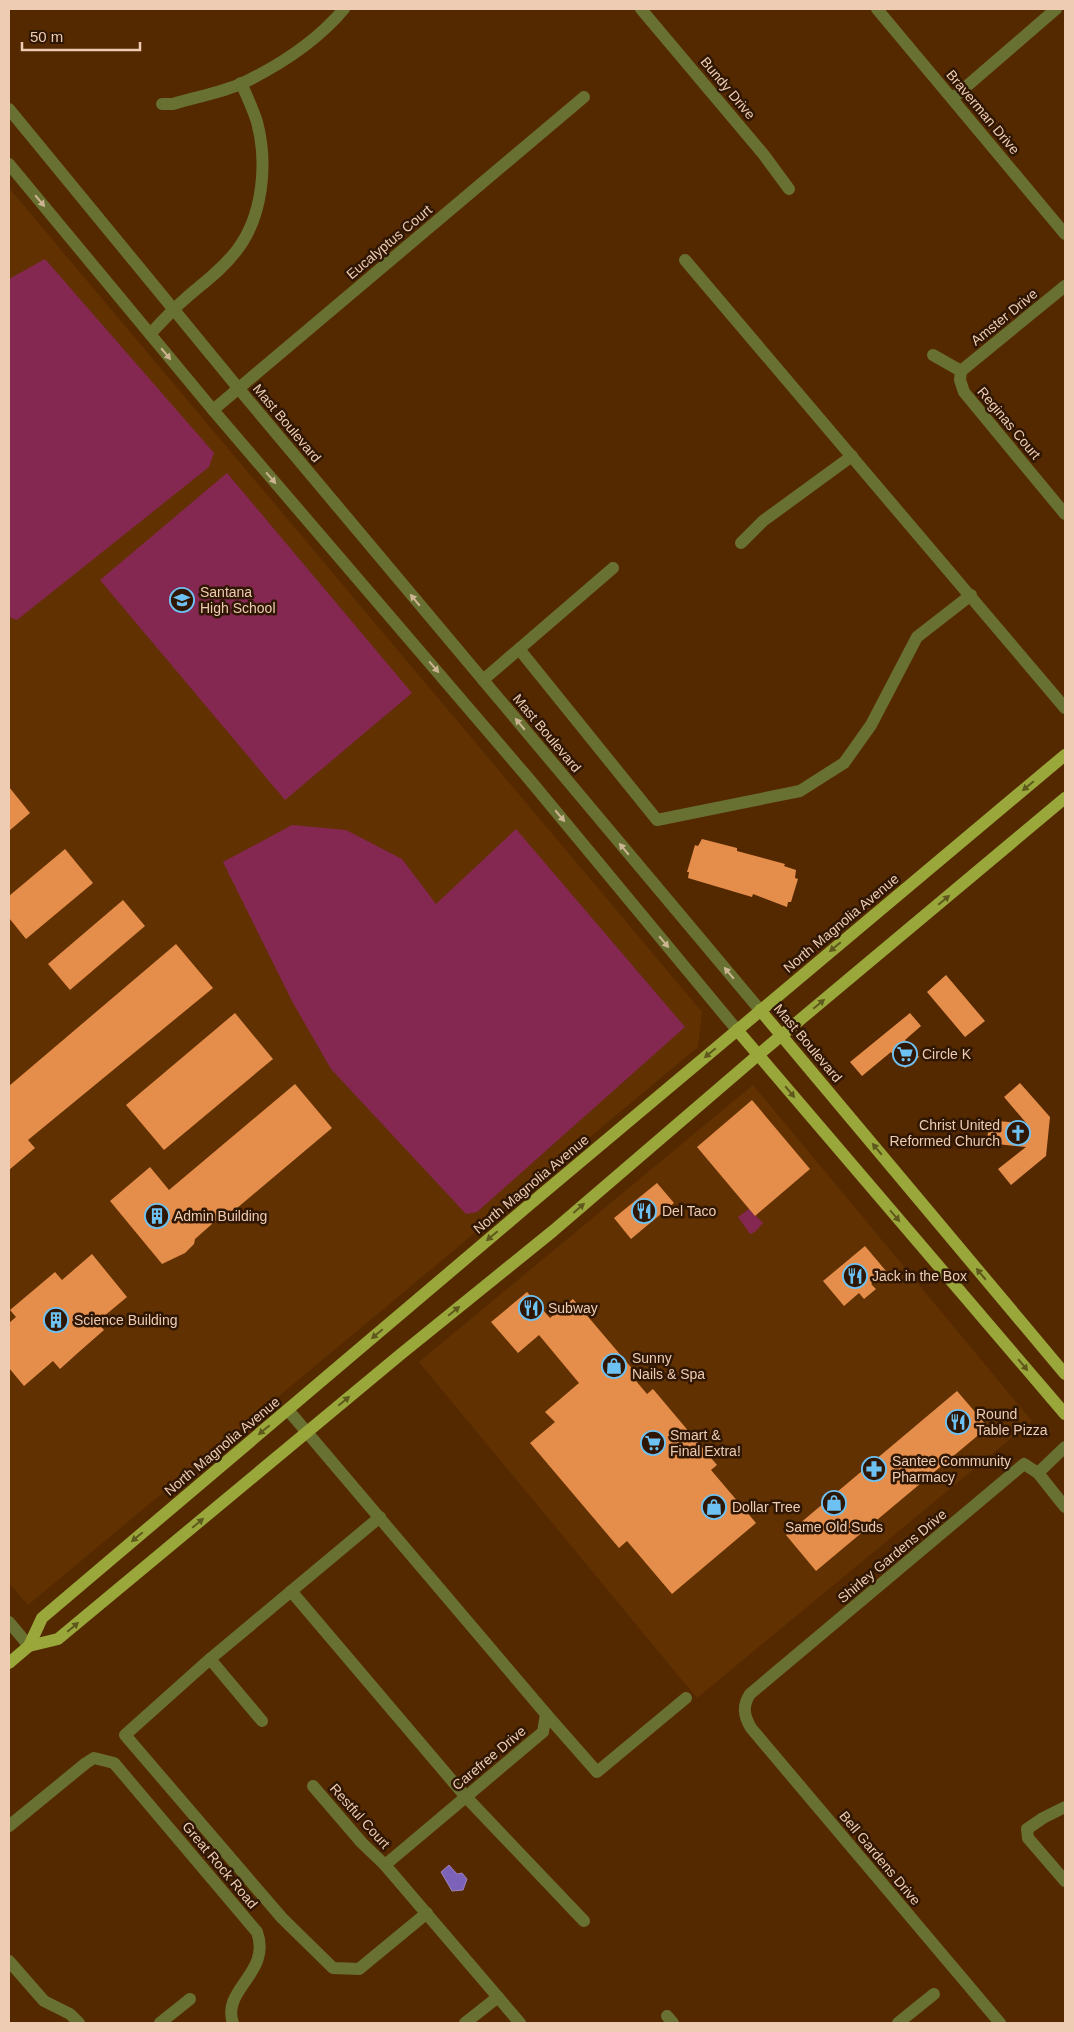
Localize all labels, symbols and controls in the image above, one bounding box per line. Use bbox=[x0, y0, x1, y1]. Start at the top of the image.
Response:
scale bar bbox=[22, 20, 140, 52]
text: 50 m bbox=[30, 28, 63, 45]
street label: Bundy Drive bbox=[697, 54, 759, 123]
street label: Braverman Drive bbox=[943, 67, 1023, 158]
one-way arrow bbox=[34, 195, 45, 208]
street label: Eucalyptus Court bbox=[343, 202, 435, 282]
street label: Amster Drive bbox=[968, 285, 1041, 349]
one-way arrow bbox=[160, 347, 171, 360]
street label: Mast Boulevard bbox=[250, 381, 324, 465]
street label: Reginas Court bbox=[974, 384, 1044, 462]
one-way arrow bbox=[265, 471, 276, 484]
place label: Santana High School bbox=[200, 584, 276, 616]
school or university icon: Santana High School bbox=[169, 587, 195, 613]
one-way arrow bbox=[410, 593, 421, 606]
one-way arrow bbox=[428, 661, 439, 674]
street label: Mast Boulevard bbox=[510, 691, 584, 775]
one-way arrow bbox=[514, 718, 525, 731]
one-way arrow bbox=[1022, 781, 1035, 792]
one-way arrow bbox=[555, 810, 566, 823]
one-way arrow bbox=[619, 842, 630, 855]
street label: North Magnolia Avenue bbox=[780, 870, 902, 976]
one-way arrow bbox=[938, 895, 950, 906]
one-way arrow bbox=[658, 935, 669, 948]
one-way arrow bbox=[829, 942, 842, 953]
one-way arrow bbox=[724, 967, 735, 979]
one-way arrow bbox=[813, 999, 826, 1010]
street label: Mast Boulevard bbox=[771, 1001, 845, 1085]
supermarket icon: Circle K bbox=[892, 1041, 918, 1067]
place label: Circle K bbox=[922, 1046, 972, 1062]
one-way arrow bbox=[703, 1047, 716, 1058]
one-way arrow bbox=[784, 1086, 795, 1099]
place label: Christ United Reformed Church bbox=[890, 1117, 1000, 1149]
church icon: Christ United Reformed Church bbox=[1005, 1120, 1031, 1146]
street label: North Magnolia Avenue bbox=[470, 1131, 592, 1237]
one-way arrow bbox=[871, 1144, 883, 1156]
restaurant icon: Del Taco bbox=[631, 1198, 657, 1224]
building icon: Admin Building bbox=[144, 1203, 170, 1229]
one-way arrow bbox=[573, 1203, 586, 1214]
place label: Del Taco bbox=[662, 1203, 716, 1219]
place label: Admin Building bbox=[174, 1208, 267, 1224]
one-way arrow bbox=[890, 1209, 901, 1222]
one-way arrow bbox=[486, 1231, 499, 1242]
restaurant icon: Jack in the Box bbox=[842, 1263, 868, 1289]
place label: Jack in the Box bbox=[872, 1268, 967, 1284]
one-way arrow bbox=[976, 1268, 987, 1281]
restaurant icon: Subway bbox=[518, 1295, 544, 1321]
place label: Subway bbox=[548, 1300, 598, 1316]
one-way arrow bbox=[447, 1306, 460, 1317]
building icon: Science Building bbox=[43, 1307, 69, 1333]
place label: Science Building bbox=[74, 1312, 178, 1328]
one-way arrow bbox=[372, 1328, 384, 1340]
place label: Sunny Nails & Spa bbox=[632, 1350, 705, 1382]
shop icon: Sunny Nails & Spa bbox=[601, 1353, 627, 1379]
one-way arrow bbox=[1018, 1359, 1029, 1372]
street label: North Magnolia Avenue bbox=[161, 1393, 283, 1499]
one-way arrow bbox=[337, 1396, 350, 1407]
place label: Round Table Pizza bbox=[976, 1406, 1048, 1438]
restaurant icon: Round Table Pizza bbox=[945, 1409, 971, 1435]
one-way arrow bbox=[258, 1424, 271, 1435]
place label: Smart & Final Extra! bbox=[670, 1427, 741, 1459]
supermarket icon: Smart & Final Extra! bbox=[640, 1430, 666, 1456]
place label: Santee Community Pharmacy bbox=[892, 1453, 1011, 1485]
pharmacy icon: Santee Community Pharmacy bbox=[861, 1456, 887, 1482]
shop icon: Same Old Suds bbox=[821, 1490, 847, 1516]
shop icon: Dollar Tree bbox=[701, 1494, 727, 1520]
place label: Dollar Tree bbox=[732, 1499, 801, 1515]
street label: Shirley Gardens Drive bbox=[834, 1506, 950, 1606]
one-way arrow bbox=[191, 1518, 204, 1529]
place label: Same Old Suds bbox=[785, 1519, 883, 1535]
one-way arrow bbox=[131, 1532, 144, 1543]
one-way arrow bbox=[66, 1622, 79, 1633]
street label: Carefree Drive bbox=[449, 1722, 529, 1793]
street label: Restful Court bbox=[327, 1780, 393, 1852]
street label: Bell Gardens Drive bbox=[836, 1808, 924, 1908]
street label: Great Rock Road bbox=[179, 1818, 261, 1912]

